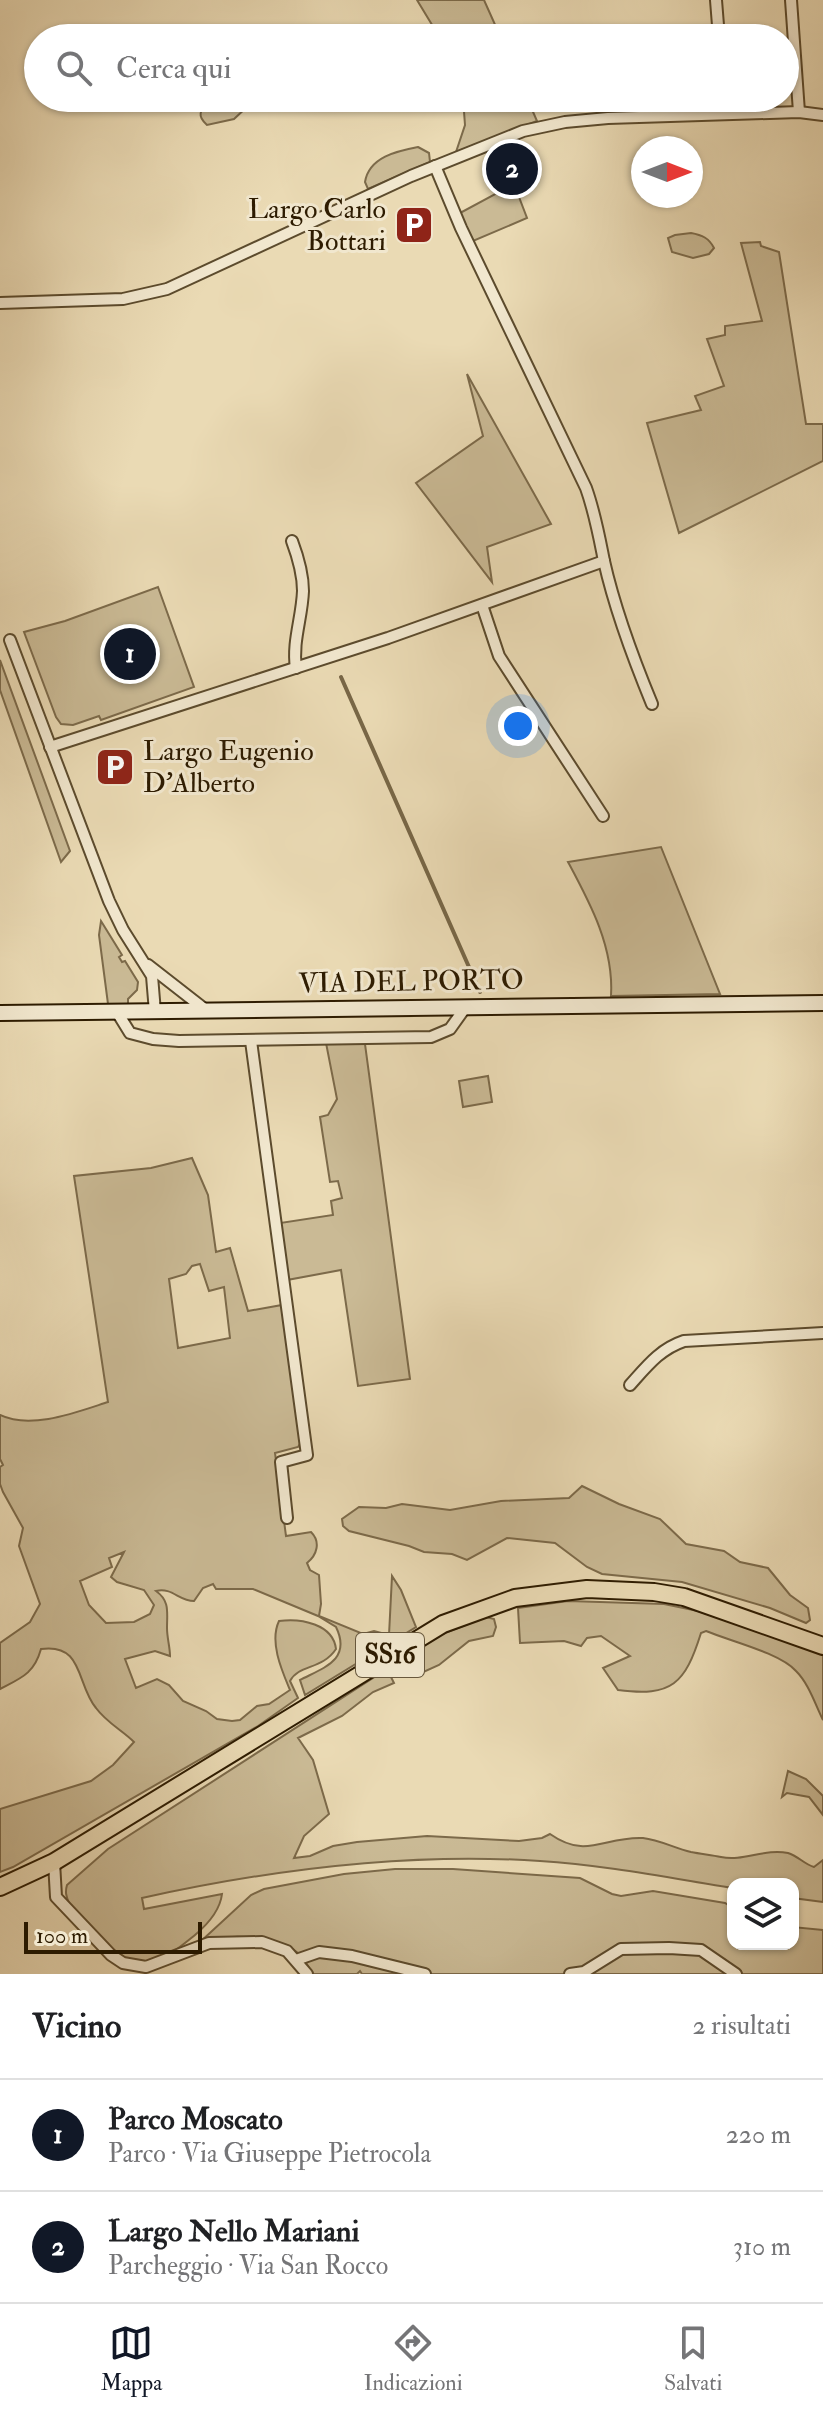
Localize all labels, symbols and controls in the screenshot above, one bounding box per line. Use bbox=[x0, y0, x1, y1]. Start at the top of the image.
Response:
search box bbox=[24, 24, 799, 112]
icon: search bbox=[52, 46, 96, 90]
text: Cerca qui bbox=[116, 50, 232, 87]
north arrow bbox=[631, 136, 703, 208]
pin: 2 bbox=[486, 139, 538, 199]
place label: Largo Carlo Bottari bbox=[248, 192, 386, 259]
parking icon: Largo Carlo Bottari bbox=[393, 204, 435, 246]
pin: 1 bbox=[104, 624, 156, 684]
your location bbox=[498, 706, 538, 746]
place label: Largo Eugenio D'Alberto bbox=[143, 734, 314, 801]
parking icon: Largo Eugenio D'Alberto bbox=[94, 746, 136, 788]
street label: VIA DEL PORTO bbox=[298, 963, 524, 1001]
road number: SS16 bbox=[356, 1633, 424, 1677]
map controls bbox=[727, 1878, 799, 1950]
button: layers bbox=[727, 1878, 799, 1950]
scale bar bbox=[24, 1918, 202, 1954]
text: 100 m bbox=[36, 1922, 88, 1950]
text: Vicino bbox=[32, 2005, 121, 2048]
text: 2 risultati bbox=[692, 2010, 791, 2042]
text: Parco Moscato bbox=[108, 2101, 283, 2138]
text: 1 bbox=[53, 2119, 63, 2151]
text: 220 m bbox=[726, 2119, 791, 2151]
text: Parco · Via Giuseppe Pietrocola bbox=[108, 2138, 431, 2170]
text: Largo Nello Mariani bbox=[108, 2213, 360, 2250]
text: 2 bbox=[51, 2231, 65, 2263]
text: 310 m bbox=[733, 2231, 791, 2263]
text: Parcheggio · Via San Rocco bbox=[108, 2250, 388, 2282]
tab: Mappa bbox=[101, 2321, 162, 2397]
tab: Indicazioni bbox=[364, 2321, 463, 2397]
tab: Salvati bbox=[664, 2321, 722, 2397]

